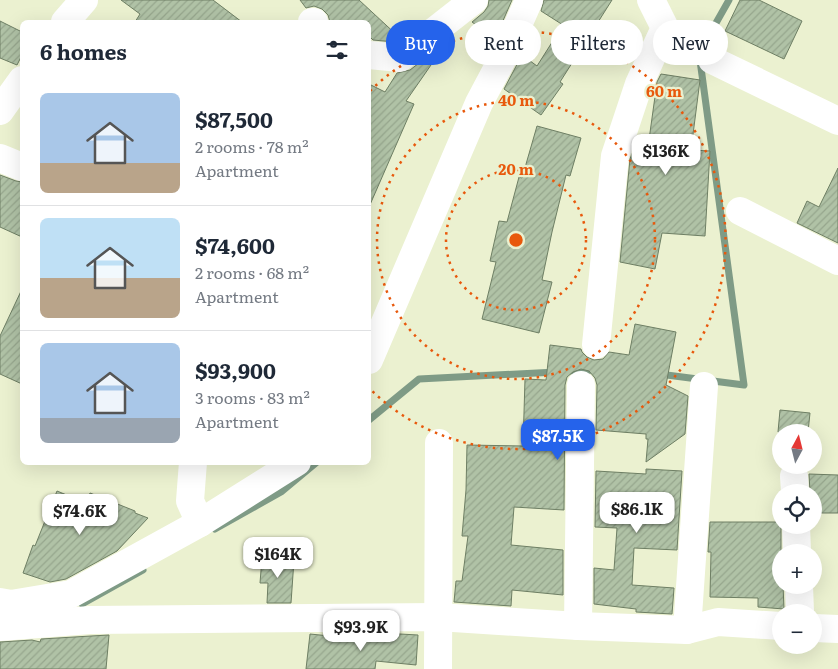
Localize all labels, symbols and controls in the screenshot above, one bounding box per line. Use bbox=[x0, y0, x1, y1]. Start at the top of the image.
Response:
chip: Buy bbox=[386, 20, 455, 65]
chip: Rent bbox=[465, 20, 541, 65]
chip: Filters bbox=[551, 20, 643, 65]
chip: New bbox=[653, 20, 728, 65]
text: 6 homes bbox=[40, 35, 127, 66]
icon: filters bbox=[323, 36, 351, 64]
text: 60 m bbox=[646, 79, 682, 102]
text: 40 m bbox=[498, 88, 534, 111]
text: $87,500 bbox=[195, 103, 273, 134]
icon: home bbox=[80, 113, 140, 173]
text: 2 rooms · 78 m² bbox=[195, 134, 309, 158]
pin: $136K bbox=[631, 134, 701, 176]
text: $136K bbox=[643, 138, 689, 162]
text: 20 m bbox=[498, 157, 534, 180]
text: Apartment bbox=[195, 158, 279, 182]
text: $74,600 bbox=[195, 229, 275, 260]
centre of rings bbox=[507, 231, 525, 249]
icon: home bbox=[80, 238, 140, 298]
text: 2 rooms · 68 m² bbox=[195, 260, 309, 284]
text: Apartment bbox=[195, 284, 279, 308]
text: $93,900 bbox=[195, 354, 276, 385]
icon: home bbox=[80, 363, 140, 423]
text: 3 rooms · 83 m² bbox=[195, 385, 310, 409]
text: Apartment bbox=[195, 409, 279, 433]
pin: $87.5K bbox=[517, 418, 599, 461]
text: $87.5K bbox=[532, 423, 584, 447]
north arrow bbox=[772, 424, 822, 474]
map controls bbox=[772, 424, 822, 654]
button: locate bbox=[772, 484, 822, 534]
pin: $86.1K bbox=[596, 492, 678, 534]
pin: $74.6K bbox=[39, 494, 121, 536]
text: $86.1K bbox=[611, 496, 663, 520]
text: $74.6K bbox=[53, 498, 107, 522]
pin: $164K bbox=[243, 536, 313, 579]
text: $164K bbox=[254, 541, 302, 565]
button: + bbox=[772, 544, 822, 594]
button: − bbox=[772, 604, 822, 654]
pin: $93.9K bbox=[320, 610, 402, 652]
text: $93.9K bbox=[334, 614, 388, 638]

